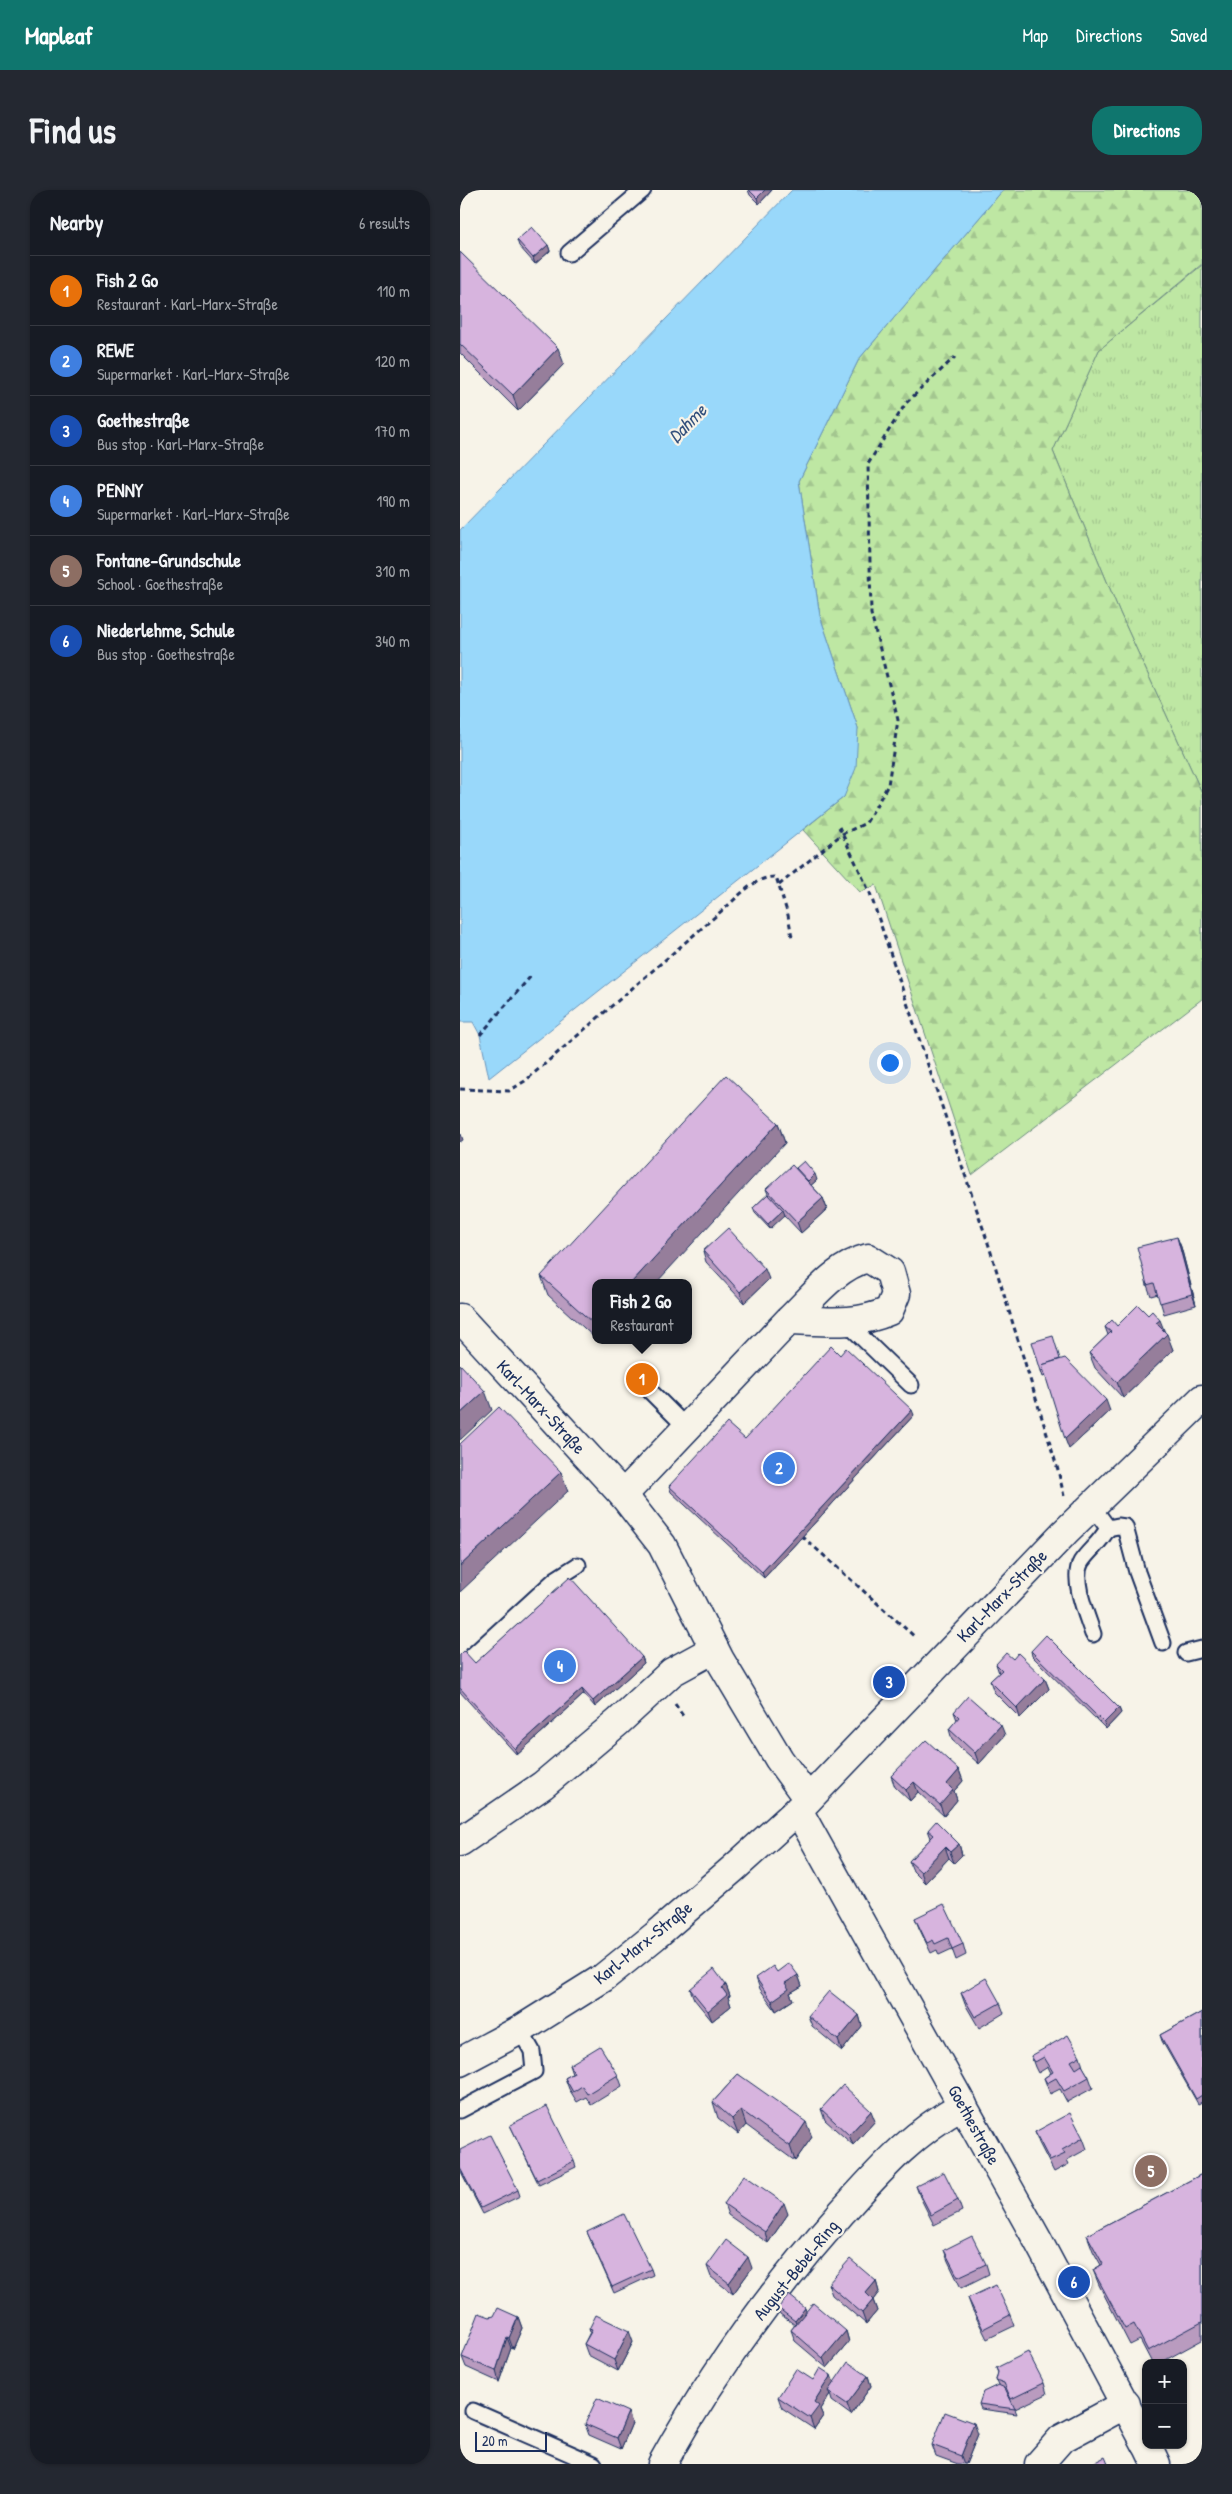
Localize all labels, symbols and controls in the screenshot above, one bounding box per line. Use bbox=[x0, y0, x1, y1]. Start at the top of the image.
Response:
text: Mapleaf bbox=[25, 19, 93, 51]
text: Map bbox=[1023, 23, 1048, 48]
text: Directions bbox=[1076, 23, 1142, 48]
text: Saved bbox=[1170, 23, 1207, 48]
button: Directions bbox=[1092, 106, 1202, 155]
text: Find us bbox=[30, 107, 116, 154]
text: Nearby bbox=[50, 208, 103, 237]
text: 6 results bbox=[359, 212, 410, 234]
text: Fish 2 Go bbox=[97, 267, 158, 293]
text: 1 bbox=[63, 280, 69, 302]
text: 110 m bbox=[377, 280, 410, 302]
text: Restaurant · Karl-Marx-Straße bbox=[97, 293, 278, 315]
text: REWE bbox=[97, 337, 134, 363]
text: 2 bbox=[62, 350, 70, 372]
text: 120 m bbox=[375, 350, 410, 372]
text: Supermarket · Karl-Marx-Straße bbox=[97, 363, 290, 385]
water label: Dahme bbox=[662, 397, 713, 448]
text: Goethestraße bbox=[97, 407, 190, 433]
text: 3 bbox=[62, 420, 70, 442]
text: 170 m bbox=[375, 420, 410, 442]
text: Bus stop · Karl-Marx-Straße bbox=[97, 433, 264, 455]
text: PENNY bbox=[97, 477, 143, 503]
text: 4 bbox=[63, 490, 69, 512]
text: 190 m bbox=[377, 490, 410, 512]
text: Supermarket · Karl-Marx-Straße bbox=[97, 503, 290, 525]
text: Fontane-Grundschule bbox=[97, 547, 241, 573]
text: 5 bbox=[63, 560, 69, 582]
text: 310 m bbox=[375, 560, 410, 582]
text: School · Goethestraße bbox=[97, 573, 223, 595]
text: Niederlehme, Schule bbox=[97, 617, 235, 643]
text: 6 bbox=[63, 630, 69, 652]
text: 340 m bbox=[375, 630, 410, 652]
text: Bus stop · Goethestraße bbox=[97, 643, 235, 665]
your location bbox=[877, 1050, 903, 1076]
popup bbox=[592, 1279, 692, 1344]
text: Fish 2 Go bbox=[610, 1288, 672, 1314]
text: Restaurant bbox=[610, 1314, 674, 1336]
street label: Karl-Marx-Straße bbox=[491, 1354, 592, 1459]
pin: 1 bbox=[626, 1360, 658, 1398]
pin: 2 bbox=[763, 1449, 795, 1487]
street label: Karl-Marx-Straße bbox=[951, 1544, 1053, 1648]
pin: 4 bbox=[544, 1647, 576, 1685]
pin: 3 bbox=[873, 1663, 905, 1701]
street label: Karl-Marx-Straße bbox=[588, 1895, 697, 1990]
street label: Goethestraße bbox=[942, 2080, 1007, 2169]
pin: 5 bbox=[1135, 2152, 1167, 2190]
street label: August-Bebel-Ring bbox=[747, 2214, 844, 2325]
pin: 6 bbox=[1058, 2263, 1090, 2301]
map controls bbox=[1142, 2359, 1187, 2449]
button: + bbox=[1142, 2359, 1187, 2404]
button: − bbox=[1142, 2404, 1187, 2449]
scale bar bbox=[475, 2429, 548, 2452]
text: 20 m bbox=[482, 2431, 508, 2450]

